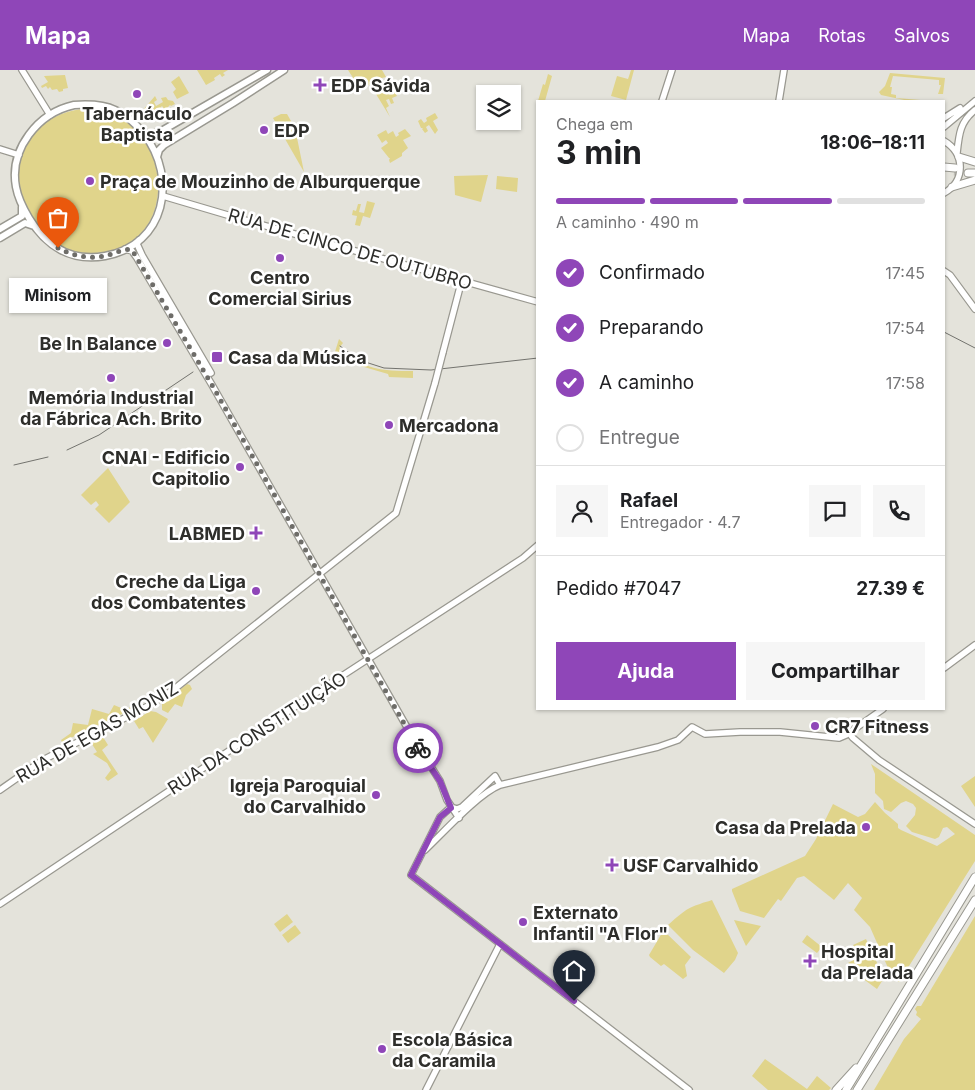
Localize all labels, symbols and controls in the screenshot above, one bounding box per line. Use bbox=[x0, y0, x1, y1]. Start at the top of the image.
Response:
text: Mapa bbox=[25, 21, 91, 50]
text: Mapa bbox=[742, 25, 790, 46]
text: Rotas bbox=[818, 25, 866, 46]
text: Salvos bbox=[894, 25, 950, 46]
place label: EDP Sávida bbox=[331, 75, 430, 96]
marker: EDP Sávida bbox=[313, 78, 327, 92]
map controls bbox=[476, 85, 521, 130]
button: layers bbox=[476, 85, 521, 130]
marker: Tabernáculo Baptista bbox=[131, 88, 143, 100]
place label: Tabernáculo Baptista bbox=[82, 103, 192, 145]
text: Chega em bbox=[556, 114, 633, 134]
place label: EDP bbox=[274, 120, 310, 141]
marker: EDP bbox=[258, 124, 270, 136]
text: 18:06–18:11 bbox=[820, 131, 925, 154]
text: 3 min bbox=[556, 133, 642, 172]
place label: Praça de Mouzinho de Alburquerque bbox=[100, 171, 421, 192]
marker: Praça de Mouzinho de Alburquerque bbox=[84, 175, 96, 187]
pin bbox=[37, 197, 79, 248]
icon: bag bbox=[44, 204, 72, 232]
street label: RUA DE CINCO DE OUTUBRO bbox=[226, 204, 474, 294]
text: A caminho · 490 m bbox=[556, 212, 699, 232]
marker: Centro Comercial Sirius bbox=[274, 252, 286, 264]
icon: check bbox=[556, 259, 584, 287]
text: Confirmado bbox=[599, 261, 705, 284]
text: 17:45 bbox=[885, 263, 925, 283]
place label: Centro Comercial Sirius bbox=[208, 267, 352, 309]
callout: Minisom bbox=[9, 278, 107, 313]
text: Minisom bbox=[25, 285, 91, 305]
icon: check bbox=[556, 314, 584, 342]
text: Preparando bbox=[599, 316, 704, 339]
text: 17:54 bbox=[885, 318, 925, 338]
place label: Be In Balance bbox=[39, 333, 157, 354]
marker: Be In Balance bbox=[161, 337, 173, 349]
place label: Casa da Música bbox=[228, 347, 367, 368]
marker: Casa da Música bbox=[210, 350, 224, 364]
icon: check bbox=[556, 369, 584, 397]
text: A caminho bbox=[599, 371, 694, 394]
marker: Memória Industrial da Fábrica Ach. Brito bbox=[105, 372, 117, 384]
text: 17:58 bbox=[886, 373, 925, 393]
place label: Memória Industrial da Fábrica Ach. Brito bbox=[20, 387, 202, 429]
place label: Mercadona bbox=[399, 415, 499, 436]
marker: Mercadona bbox=[383, 419, 395, 431]
text: Entregue bbox=[599, 426, 680, 449]
place label: CNAI - Edificio Capitolio bbox=[102, 447, 230, 489]
marker: CNAI - Edificio Capitolio bbox=[234, 461, 246, 473]
button: person bbox=[556, 485, 608, 537]
button: chat bbox=[809, 485, 861, 537]
button: phone bbox=[873, 485, 925, 537]
text: Rafael bbox=[620, 489, 678, 512]
text: Entregador · 4.7 bbox=[620, 512, 740, 532]
place label: LABMED bbox=[169, 523, 245, 544]
marker: LABMED bbox=[249, 526, 263, 540]
place label: Creche da Liga dos Combatentes bbox=[91, 571, 246, 613]
text: Pedido #7047 bbox=[556, 577, 681, 600]
text: 27.39 € bbox=[856, 577, 925, 600]
marker: Creche da Liga dos Combatentes bbox=[250, 585, 262, 597]
button: Ajuda bbox=[556, 642, 736, 700]
button: Compartilhar bbox=[746, 642, 925, 700]
street label: RUA DA CONSTITUIÇÃO bbox=[163, 667, 350, 799]
street label: RUA DE EGAS MONIZ bbox=[12, 677, 182, 787]
place label: CR7 Fitness bbox=[825, 716, 929, 737]
marker: CR7 Fitness bbox=[809, 720, 821, 732]
courier bbox=[393, 723, 443, 773]
icon: bike bbox=[404, 734, 432, 762]
place label: Igreja Paroquial do Carvalhido bbox=[230, 775, 366, 817]
marker: Igreja Paroquial do Carvalhido bbox=[370, 789, 382, 801]
place label: Casa da Prelada bbox=[715, 817, 856, 838]
marker: Casa da Prelada bbox=[860, 821, 872, 833]
place label: USF Carvalhido bbox=[623, 855, 759, 876]
marker: USF Carvalhido bbox=[605, 858, 619, 872]
place label: Externato Infantil "A Flor" bbox=[533, 902, 668, 944]
marker: Externato Infantil "A Flor" bbox=[517, 916, 529, 928]
place label: Hospital da Prelada bbox=[821, 941, 913, 983]
pin bbox=[553, 950, 595, 1001]
marker: Hospital da Prelada bbox=[803, 954, 817, 968]
icon: home bbox=[560, 957, 588, 985]
place label: Escola Básica da Caramila bbox=[392, 1029, 513, 1071]
marker: Escola Básica da Caramila bbox=[376, 1043, 388, 1055]

